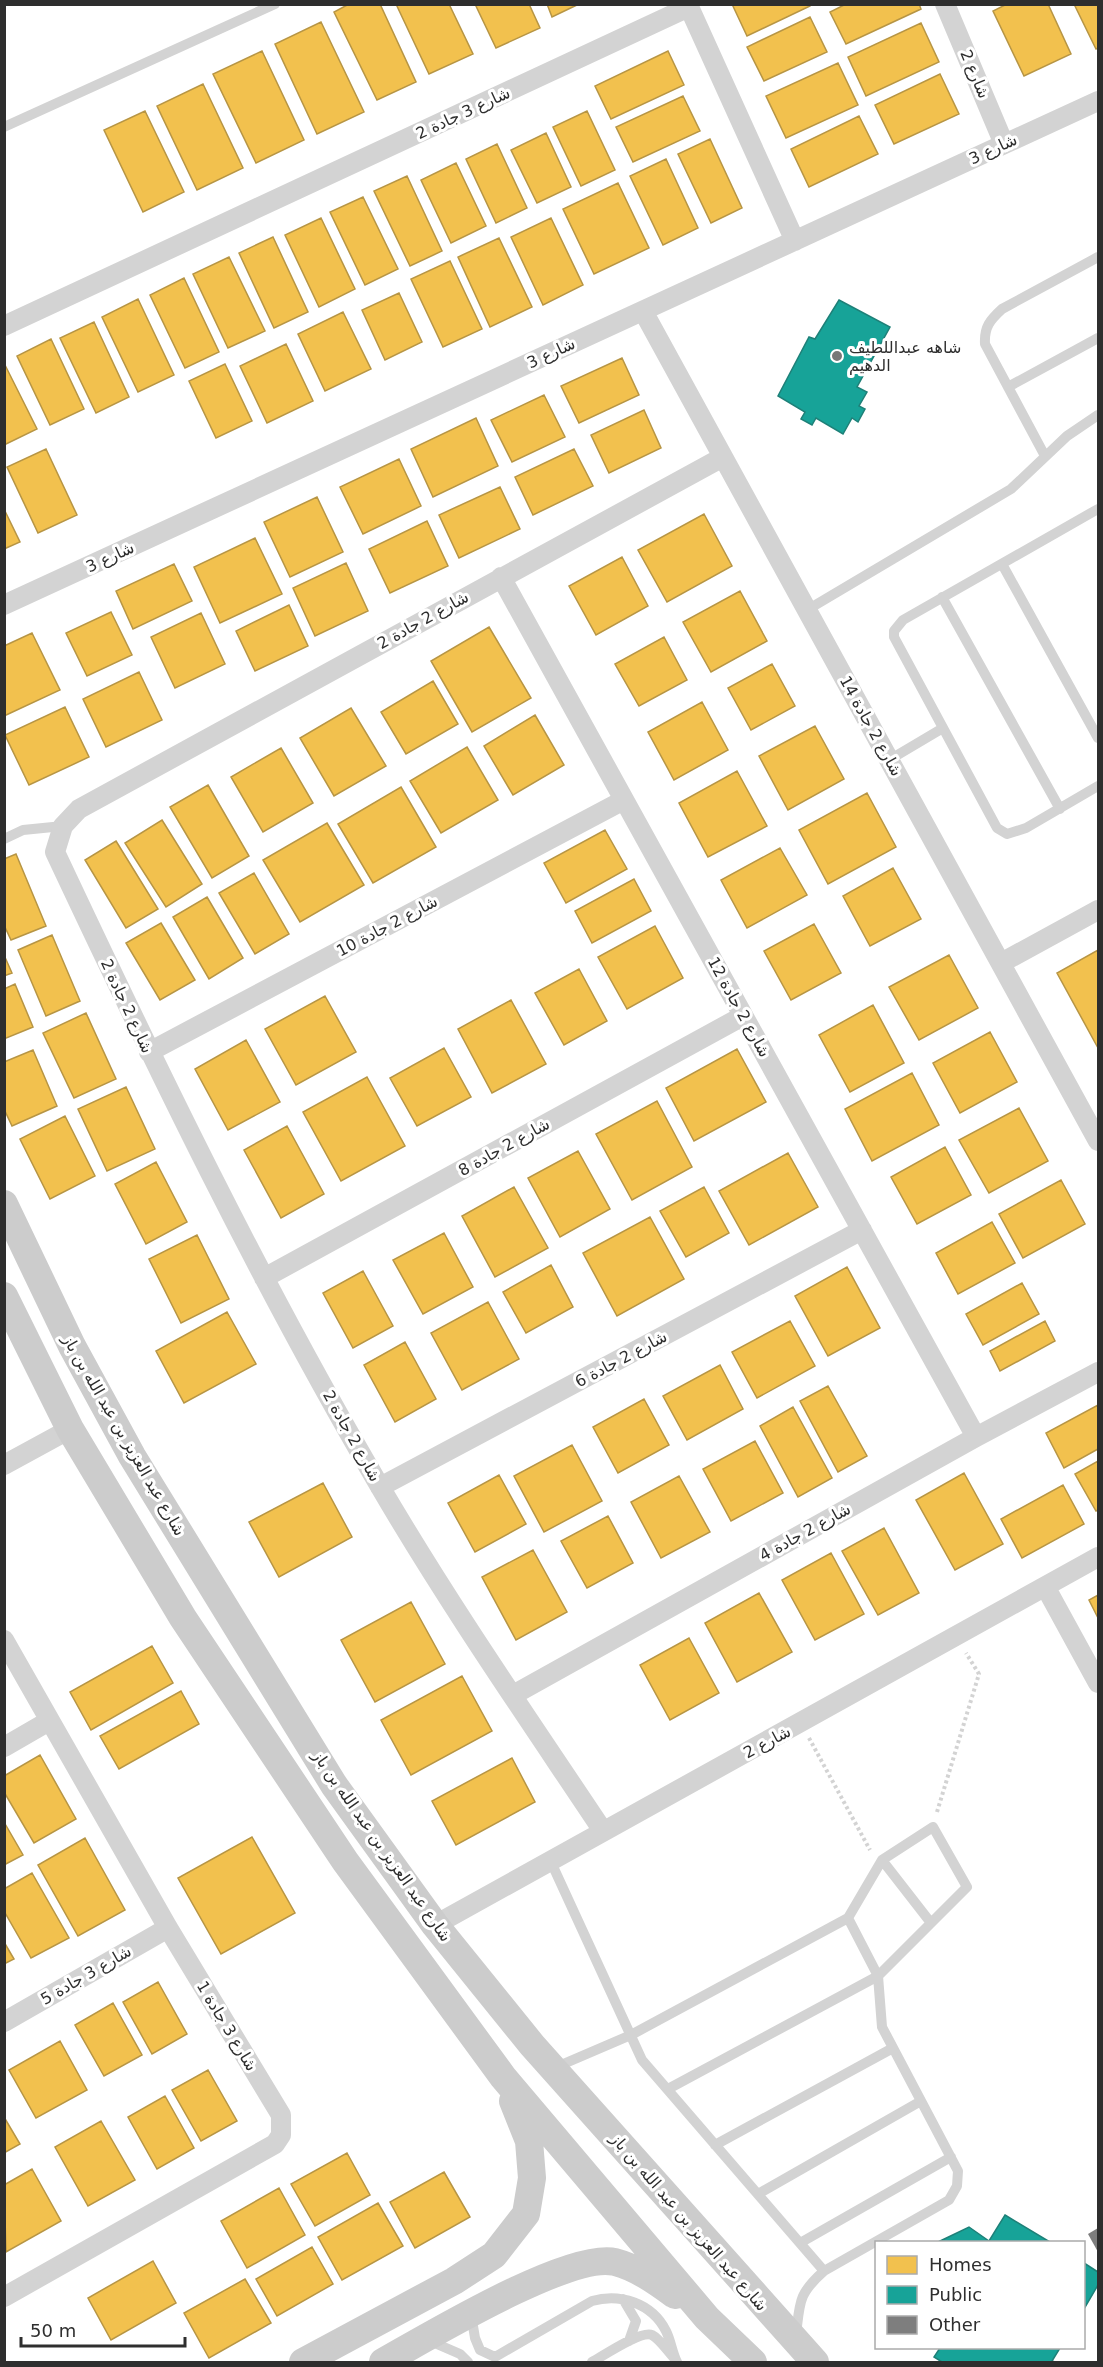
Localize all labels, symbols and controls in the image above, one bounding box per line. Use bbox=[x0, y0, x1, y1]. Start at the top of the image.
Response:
street label: شارع 2 bbox=[955, 47, 994, 101]
street label: شارع 3 جادة 2 bbox=[413, 83, 513, 144]
street label: شارع 3 bbox=[966, 130, 1020, 169]
street label: شارع 3 bbox=[524, 334, 578, 373]
place label: شاهه عبداللطيف الدهيم bbox=[849, 338, 961, 375]
marker: شاهه عبداللطيف الدهيم bbox=[830, 349, 844, 363]
street label: شارع 3 bbox=[83, 538, 137, 577]
street label: شارع 2 جادة 2 bbox=[374, 587, 472, 654]
street label: شارع 2 جادة 14 bbox=[835, 673, 906, 780]
street label: شارع 2 جادة 10 bbox=[333, 891, 441, 961]
street label: شارع 2 جادة 12 bbox=[703, 954, 774, 1061]
street label: شارع 2 جادة 2 bbox=[96, 956, 157, 1056]
street label: شارع 2 جادة 8 bbox=[455, 1114, 553, 1181]
street label: شارع 2 جادة 6 bbox=[572, 1327, 671, 1392]
street label: شارع عبد العزيز بن عبد الله بن باز bbox=[57, 1330, 190, 1540]
street label: شارع 2 جادة 2 bbox=[318, 1387, 385, 1485]
street label: شارع 2 جادة 4 bbox=[756, 1499, 854, 1566]
street label: شارع 2 bbox=[740, 1722, 794, 1763]
street label: شارع عبد العزيز بن عبد الله بن باز bbox=[307, 1746, 456, 1946]
street label: شارع 3 جادة 5 bbox=[37, 1941, 135, 2009]
street label: شارع 3 جادة 1 bbox=[192, 1978, 261, 2075]
street label: شارع عبد العزيز بن عبد الله بن باز bbox=[605, 2128, 771, 2315]
legend bbox=[875, 2241, 1085, 2349]
text: Homes bbox=[929, 2254, 992, 2275]
text: Public bbox=[929, 2284, 982, 2305]
scale bar bbox=[21, 2310, 184, 2348]
text: Other bbox=[929, 2314, 981, 2335]
text: 50 m bbox=[30, 2320, 76, 2341]

